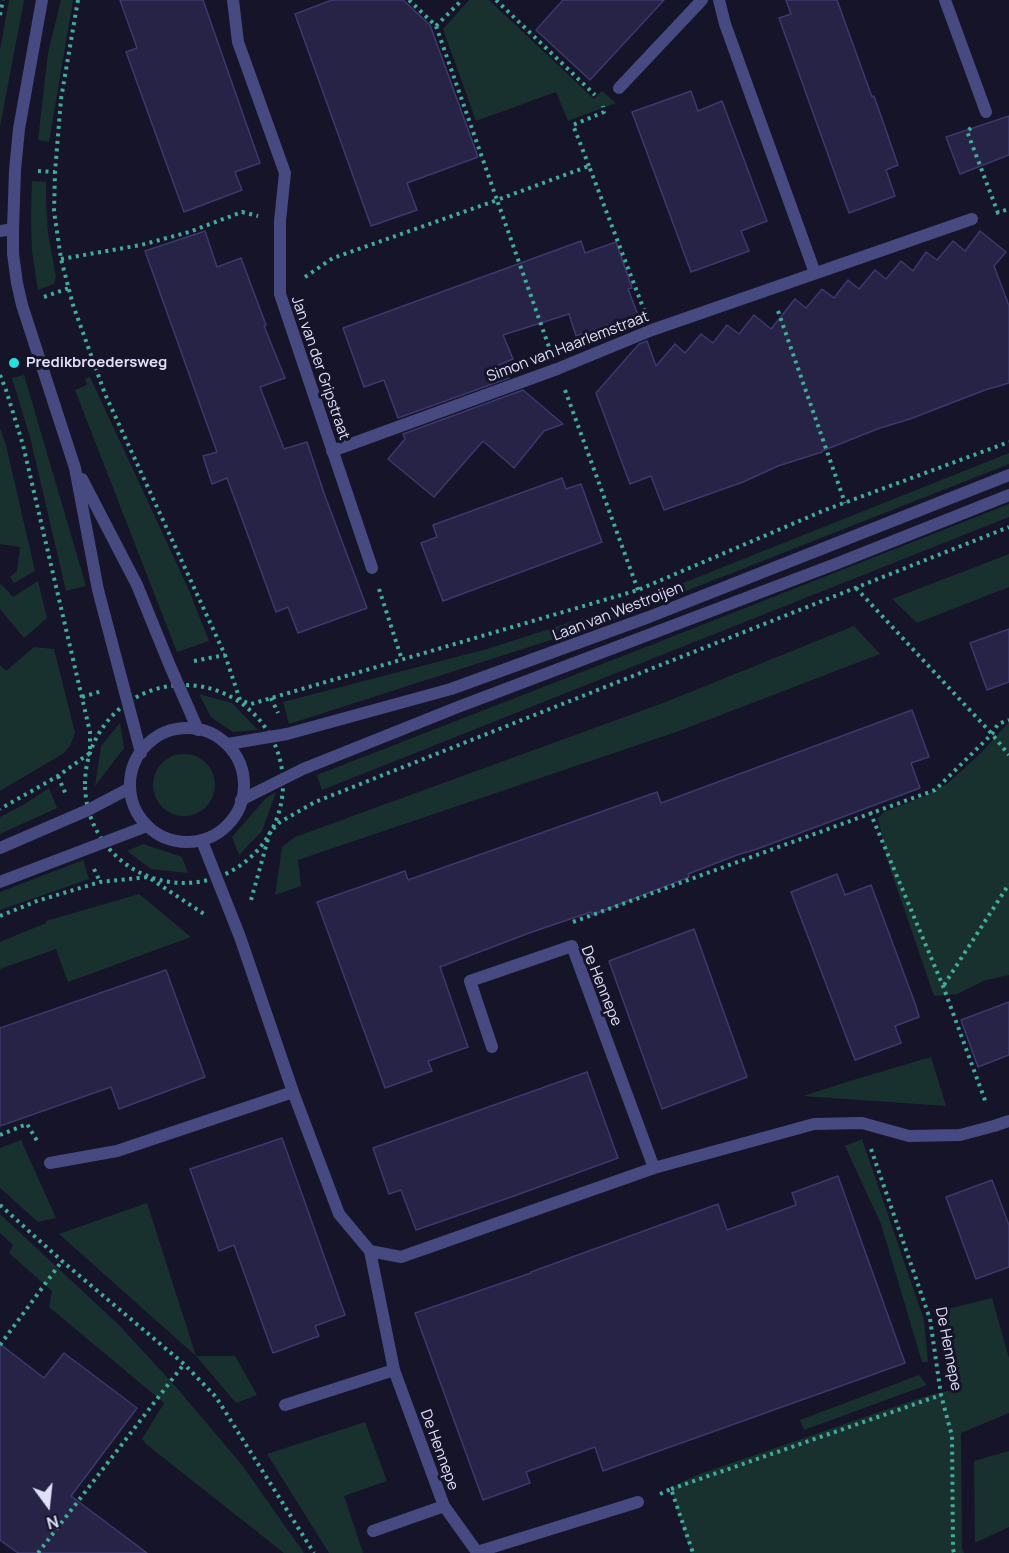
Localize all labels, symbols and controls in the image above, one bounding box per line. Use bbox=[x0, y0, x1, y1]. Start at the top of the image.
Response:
street label: Jan van der Gripstraat bbox=[287, 294, 353, 442]
street label: Simon van Haarlemstraat bbox=[484, 308, 652, 386]
place label: Predikbroedersweg bbox=[26, 354, 167, 372]
marker: Predikbroedersweg bbox=[7, 356, 21, 370]
street label: Laan van Westroijen bbox=[550, 579, 686, 645]
street label: De Hennepe bbox=[577, 943, 625, 1029]
street label: De Hennepe bbox=[931, 1306, 965, 1392]
street label: De Hennepe bbox=[416, 1407, 462, 1493]
north arrow bbox=[18, 1475, 78, 1535]
text: N bbox=[44, 1510, 61, 1535]

